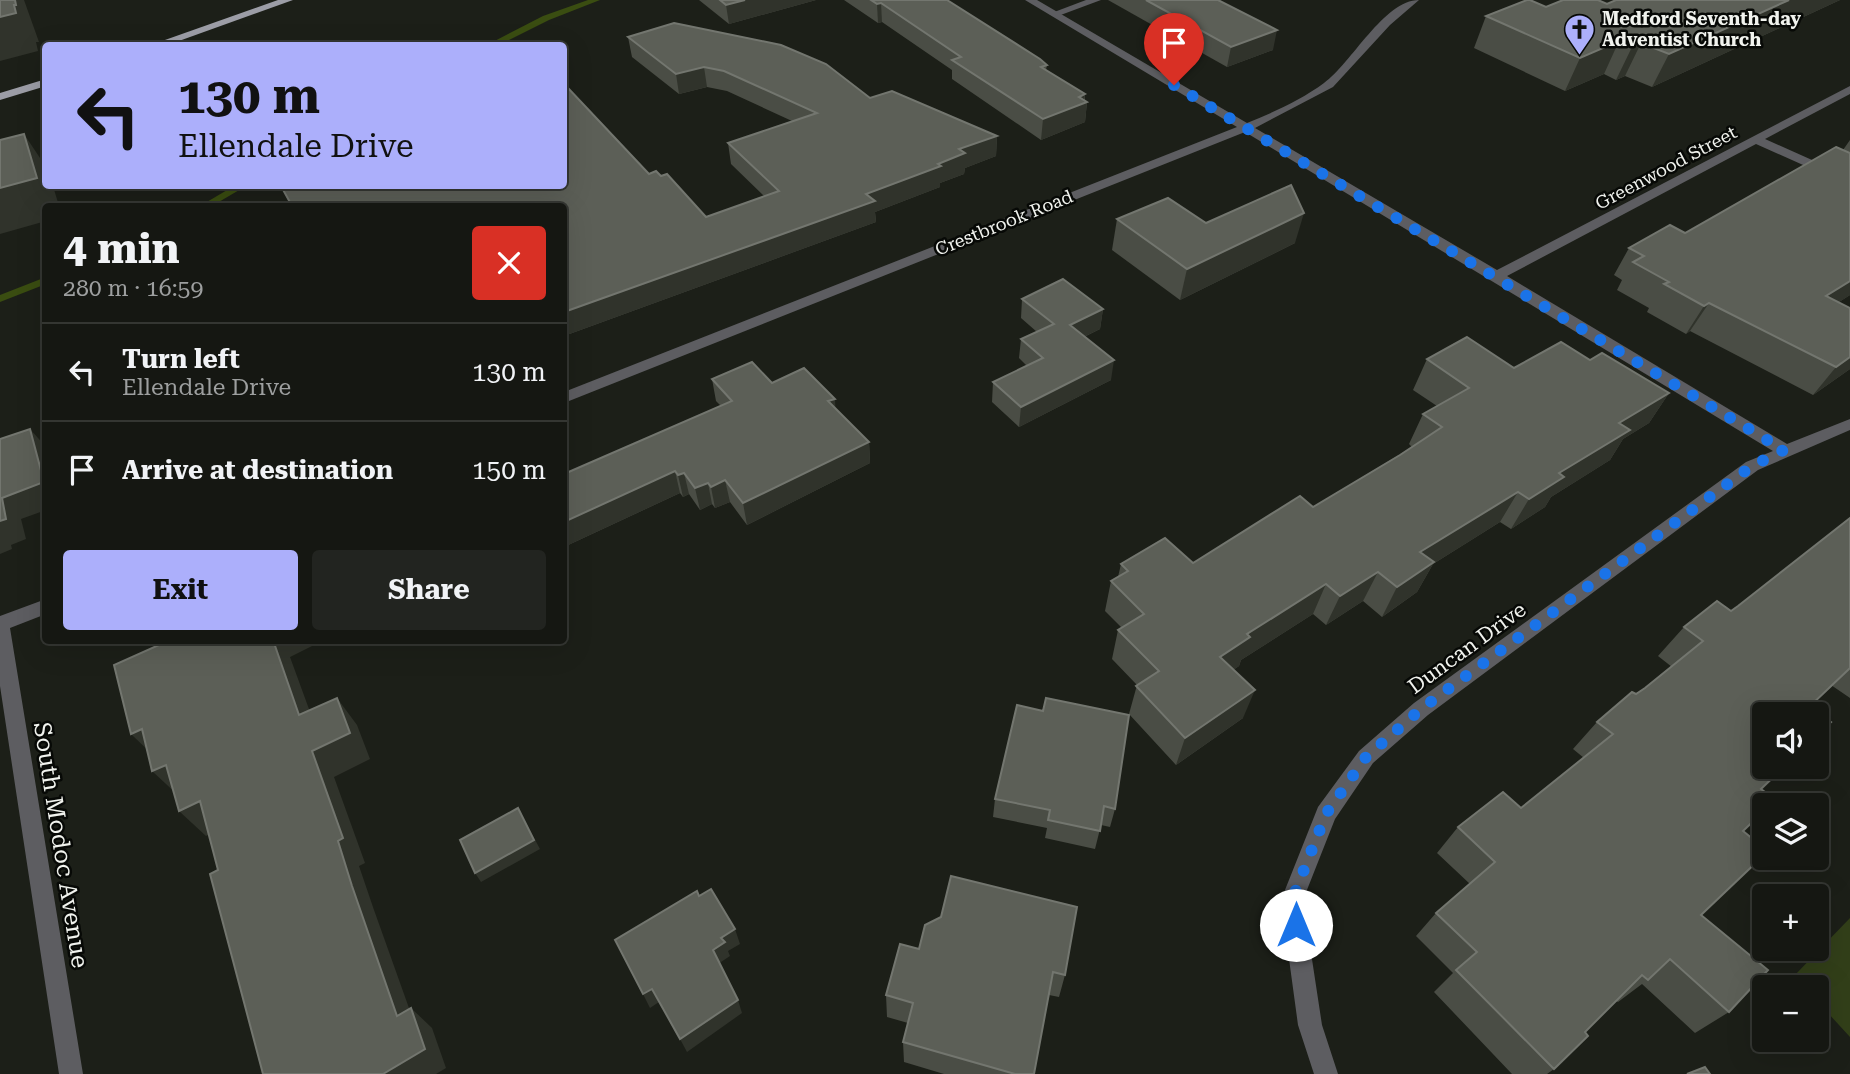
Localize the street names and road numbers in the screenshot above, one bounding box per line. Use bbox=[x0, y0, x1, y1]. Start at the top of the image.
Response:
street label: Greenwood Street bbox=[1592, 121, 1740, 214]
street label: Crestbrook Road bbox=[932, 185, 1076, 260]
street label: Duncan Drive bbox=[1403, 597, 1531, 699]
street label: South Modoc Avenue bbox=[28, 720, 94, 970]

